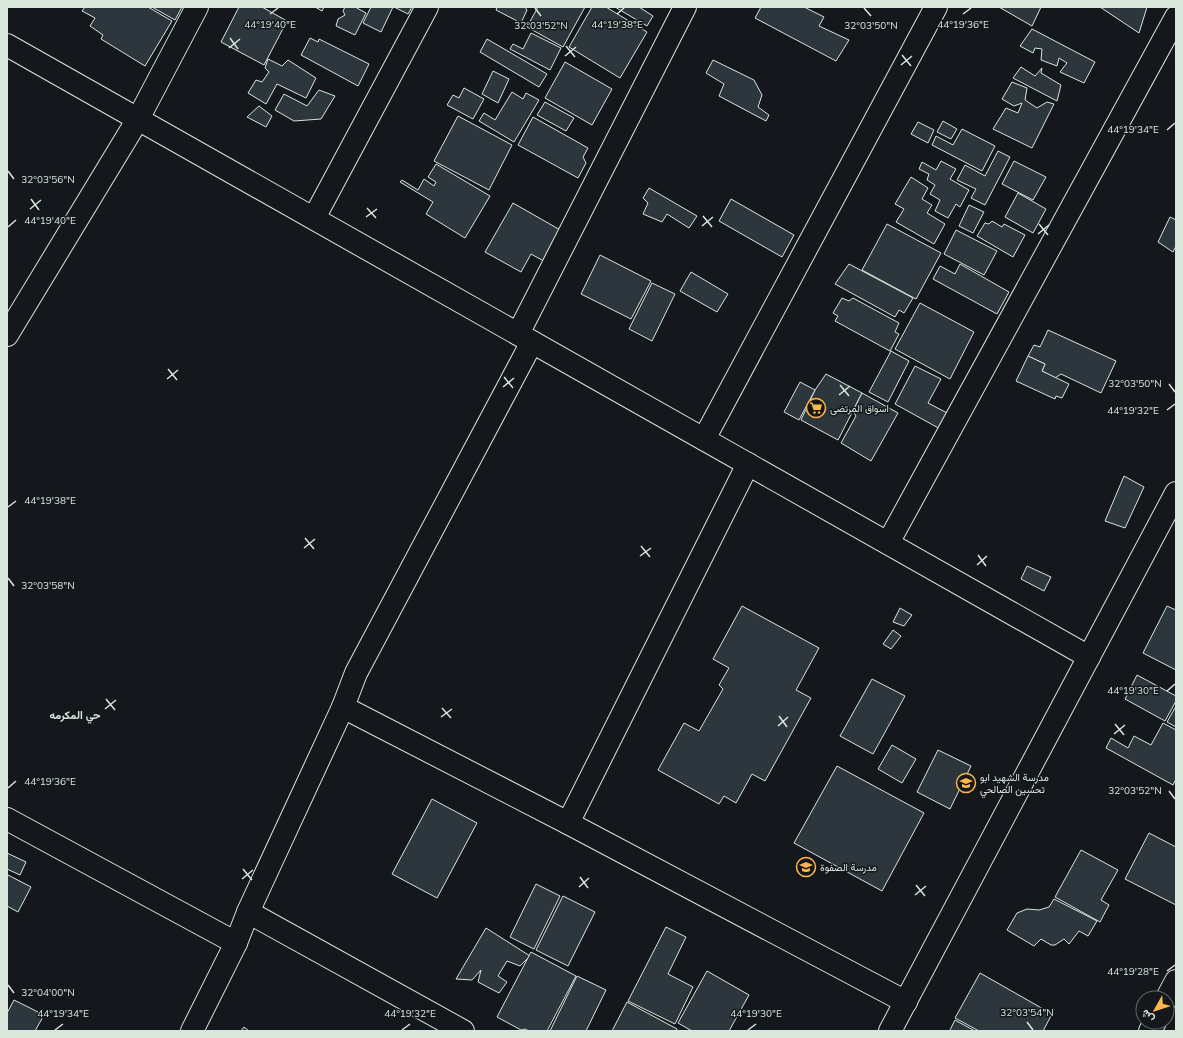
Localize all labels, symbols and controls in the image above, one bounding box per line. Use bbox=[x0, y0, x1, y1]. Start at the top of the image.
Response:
text: 44°19'40"E bbox=[244, 18, 296, 31]
text: 44°19'38"E bbox=[591, 18, 643, 31]
text: 44°19'36"E bbox=[937, 18, 989, 31]
text: 32°03'52"N bbox=[514, 19, 568, 32]
text: 32°03'50"N bbox=[844, 19, 898, 32]
text: 44°19'34"E bbox=[1107, 123, 1159, 136]
text: 32°03'56"N bbox=[21, 173, 75, 186]
text: 44°19'40"E bbox=[24, 214, 76, 227]
text: 32°03'50"N bbox=[1108, 377, 1162, 390]
supermarket icon: اسواق المرتضى bbox=[805, 397, 827, 419]
place label: اسواق المرتضى bbox=[830, 402, 889, 415]
text: 44°19'32"E bbox=[1107, 404, 1159, 417]
text: 44°19'38"E bbox=[24, 494, 76, 507]
text: 32°03'58"N bbox=[21, 579, 75, 592]
text: 44°19'30"E bbox=[1107, 684, 1159, 697]
district label: حي المكرمه bbox=[49, 708, 101, 724]
place label: مدرسة الشهيد ابو تحسين الصالحي bbox=[980, 771, 1049, 798]
school or university icon: مدرسة الشهيد ابو تحسين الصالحي bbox=[955, 772, 977, 794]
text: 44°19'36"E bbox=[24, 775, 76, 788]
text: 32°03'52"N bbox=[1108, 784, 1162, 797]
school or university icon: مدرسة الصفوة bbox=[795, 856, 817, 878]
place label: مدرسة الصفوة bbox=[820, 861, 877, 874]
text: 44°19'28"E bbox=[1107, 965, 1159, 978]
text: 32°04'00"N bbox=[21, 986, 75, 999]
north arrow bbox=[1135, 990, 1175, 1030]
text: 32°03'54"N bbox=[1000, 1006, 1054, 1019]
text: 44°19'34"E bbox=[37, 1007, 89, 1020]
text: 44°19'32"E bbox=[384, 1007, 436, 1020]
text: 44°19'30"E bbox=[730, 1007, 782, 1020]
text: ش bbox=[1138, 1007, 1157, 1026]

